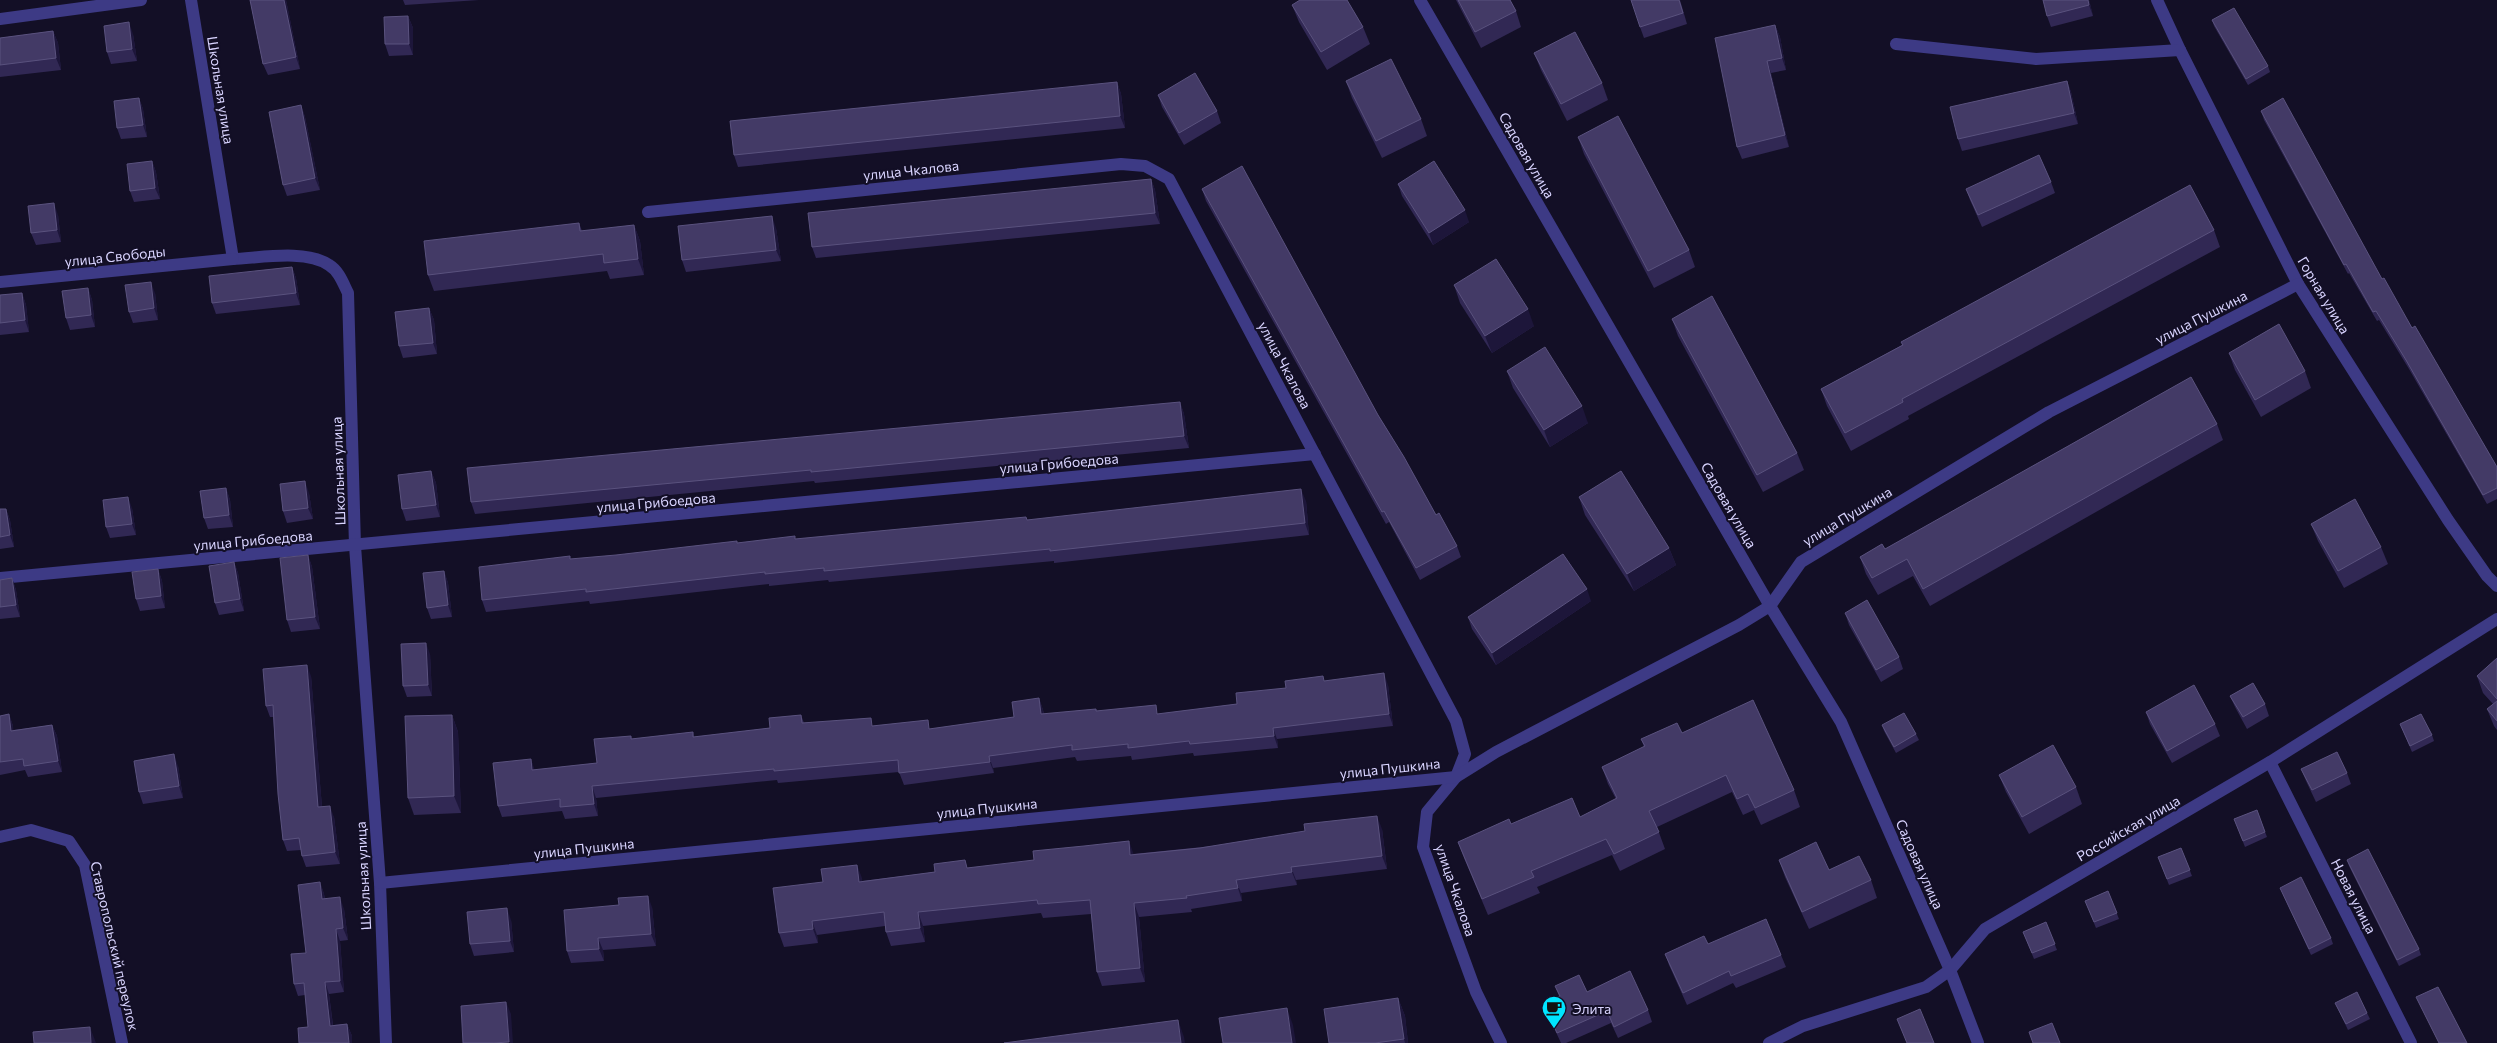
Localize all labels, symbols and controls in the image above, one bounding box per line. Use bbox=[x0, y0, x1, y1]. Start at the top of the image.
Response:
street label: Школьная улица bbox=[204, 35, 238, 145]
street label: Садовая улица bbox=[1496, 109, 1558, 201]
street label: улица Чкалова bbox=[862, 157, 960, 183]
street label: улица Свободы bbox=[64, 242, 166, 270]
street label: Горная улица bbox=[2294, 253, 2354, 337]
street label: улица Пушкина bbox=[2152, 286, 2250, 348]
street label: улица Чкалова bbox=[1255, 318, 1315, 412]
street label: Школьная улица bbox=[328, 416, 348, 526]
street label: улица Грибоедова bbox=[999, 449, 1119, 477]
street label: Садовая улица bbox=[1698, 459, 1760, 551]
street label: улица Пушкина bbox=[1799, 483, 1895, 549]
street label: улица Грибоедова bbox=[596, 488, 716, 516]
street label: улица Грибоедова bbox=[193, 526, 313, 554]
street label: улица Пушкина bbox=[1339, 754, 1441, 782]
street label: Российская улица bbox=[2073, 791, 2183, 865]
street label: улица Пушкина bbox=[936, 794, 1038, 822]
street label: Садовая улица bbox=[1893, 816, 1947, 912]
street label: Школьная улица bbox=[352, 821, 374, 931]
street label: улица Пушкина bbox=[533, 834, 635, 862]
street label: улица Чкалова bbox=[1432, 842, 1480, 938]
street label: Новая улица bbox=[2328, 856, 2380, 936]
street label: Ставропольский переулок bbox=[87, 860, 143, 1033]
cafe icon: Элита bbox=[1541, 995, 1567, 1029]
place label: Элита bbox=[1572, 1000, 1611, 1017]

